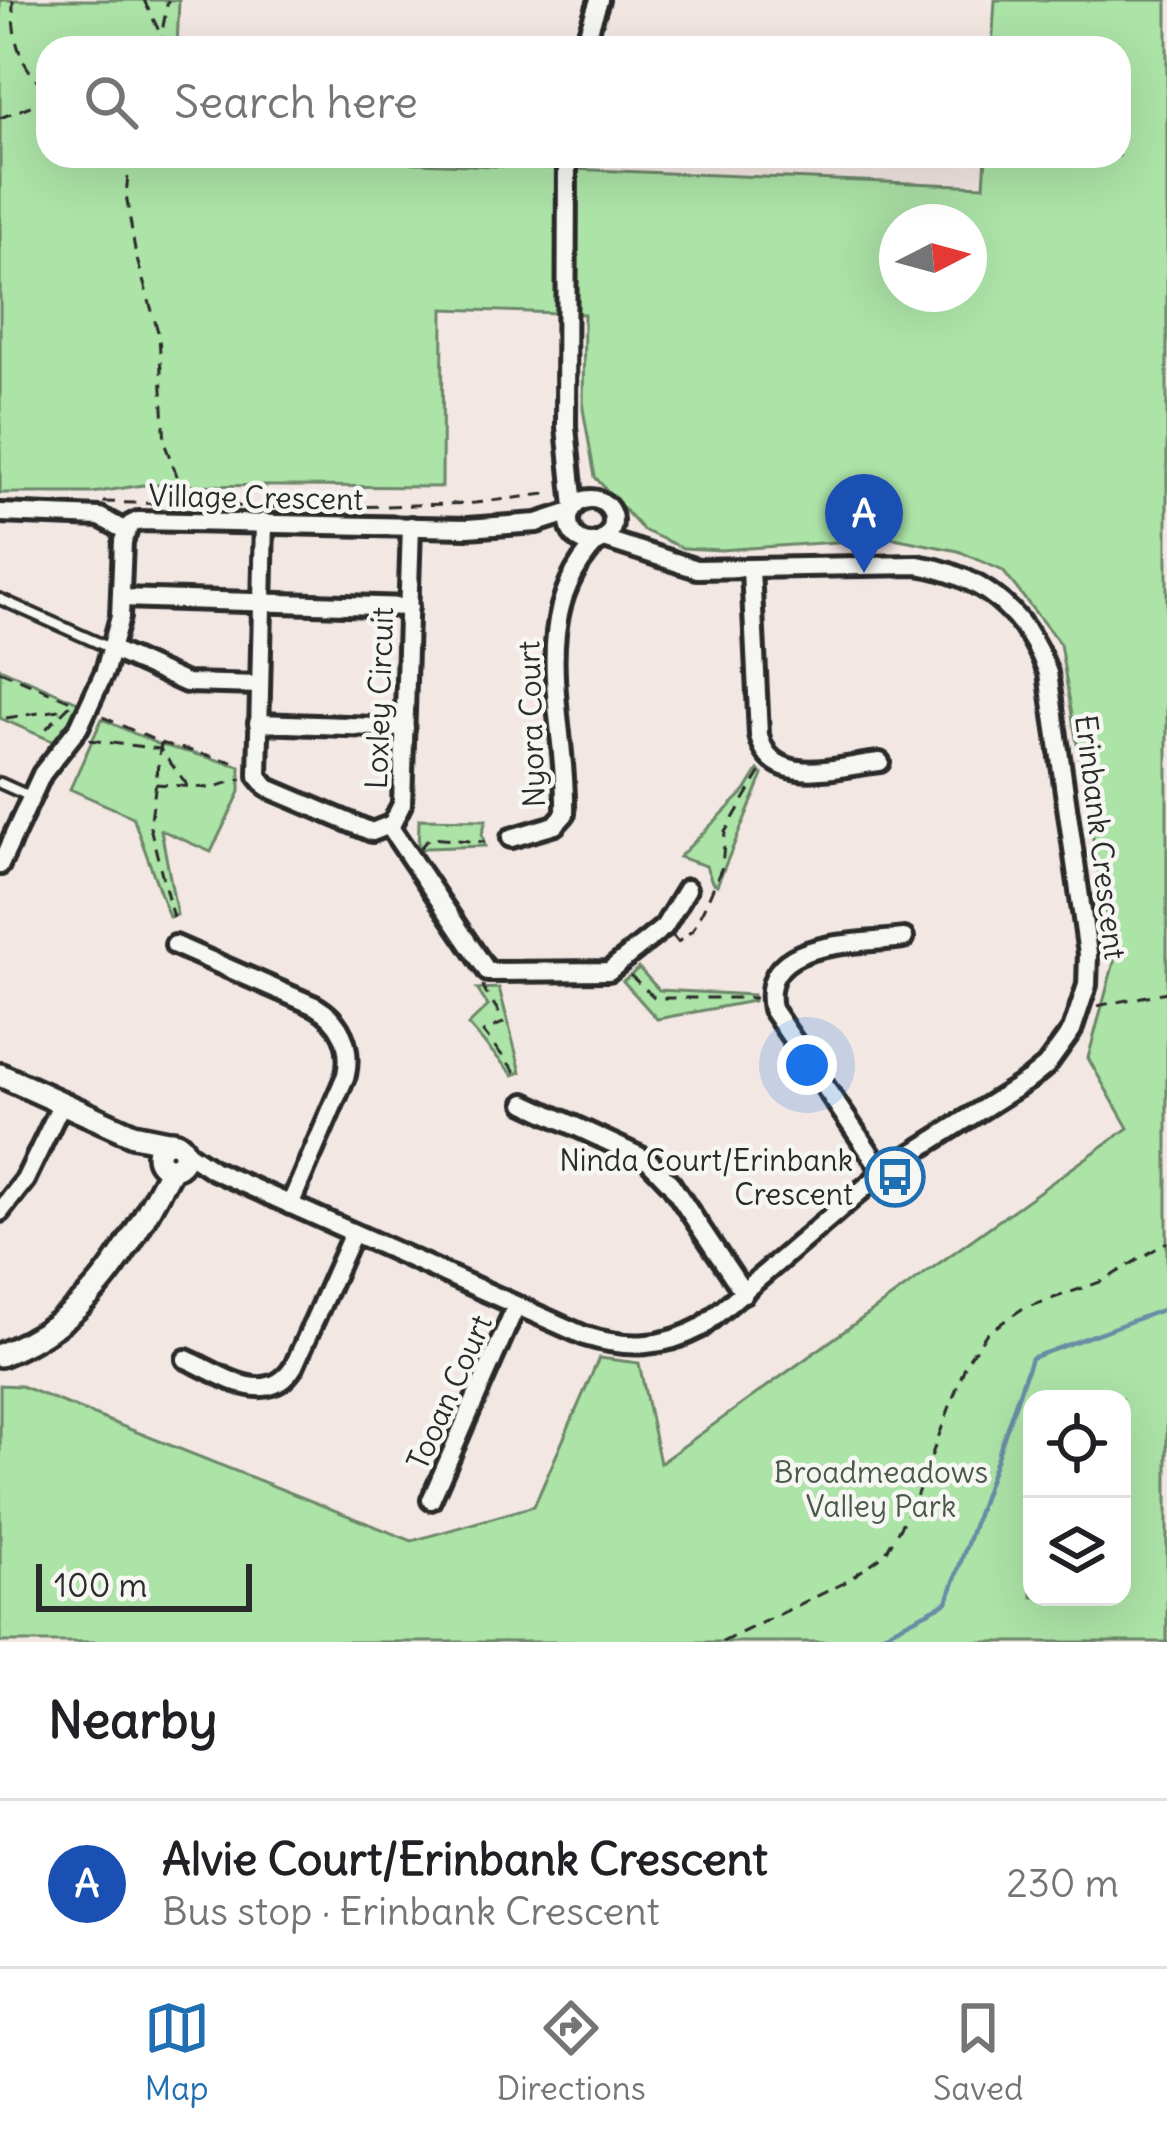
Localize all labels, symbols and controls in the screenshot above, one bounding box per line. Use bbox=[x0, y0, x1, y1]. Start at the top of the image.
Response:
search box bbox=[36, 36, 1131, 168]
icon: search bbox=[78, 69, 144, 135]
text: Search here bbox=[174, 74, 418, 130]
north arrow bbox=[879, 204, 987, 312]
pin: A bbox=[825, 474, 903, 573]
street label: Village Crescent bbox=[148, 476, 364, 518]
street label: Loxley Circuit bbox=[357, 606, 401, 790]
street label: Nyora Court bbox=[509, 640, 553, 808]
street label: Erinbank Crescent bbox=[1067, 713, 1135, 961]
your location bbox=[777, 1035, 837, 1095]
place label: Ninda Court/Erinbank Crescent bbox=[559, 1141, 853, 1213]
bus stop icon: Ninda Court/Erinbank Crescent bbox=[864, 1146, 926, 1208]
street label: Tooan Court bbox=[398, 1309, 500, 1475]
map controls bbox=[1023, 1390, 1131, 1606]
button: locate bbox=[1023, 1390, 1131, 1498]
park label: Broadmeadows Valley Park bbox=[774, 1453, 988, 1525]
button: layers bbox=[1023, 1498, 1131, 1606]
scale bar bbox=[36, 1558, 252, 1611]
text: 100 m bbox=[54, 1564, 147, 1606]
text: Nearby bbox=[48, 1688, 217, 1752]
text: Alvie Court/Erinbank Crescent bbox=[162, 1831, 768, 1887]
text: A bbox=[74, 1859, 100, 1908]
text: 230 m bbox=[1006, 1859, 1119, 1908]
text: Bus stop · Erinbank Crescent bbox=[162, 1887, 660, 1936]
tab: Map bbox=[144, 1995, 210, 2109]
tab: Directions bbox=[497, 1995, 646, 2109]
tab: Saved bbox=[933, 1995, 1023, 2109]

